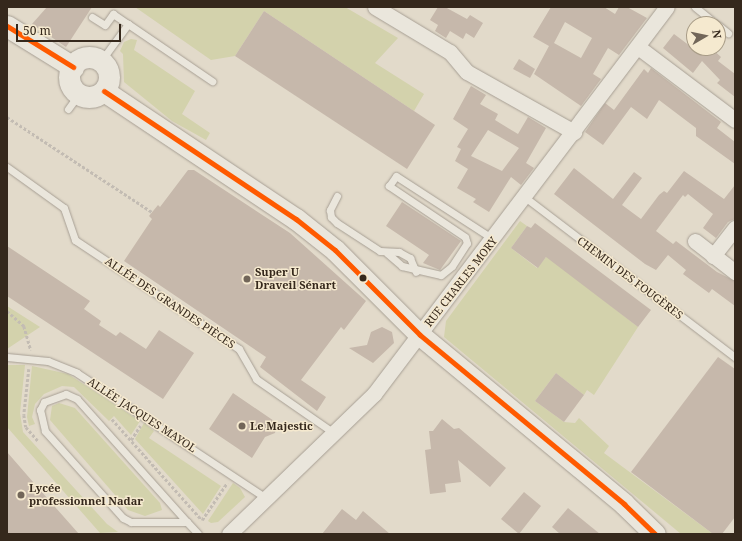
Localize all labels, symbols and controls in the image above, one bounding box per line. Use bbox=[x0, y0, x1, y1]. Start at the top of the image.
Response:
scale bar bbox=[18, 16, 123, 42]
north arrow bbox=[686, 16, 726, 56]
text: 50 m bbox=[23, 22, 51, 39]
text: N bbox=[709, 29, 725, 40]
street label: CHEMIN DES FOUGÈRES bbox=[575, 234, 685, 322]
street label: RUE CHARLES MORY bbox=[422, 235, 500, 329]
street label: ALLÉE DES GRANDES PIÈCES bbox=[103, 255, 237, 351]
place label: Super U Draveil Sénart bbox=[255, 266, 336, 292]
unlabelled marker bbox=[358, 273, 368, 283]
marker: Super U Draveil Sénart bbox=[242, 274, 252, 284]
street label: ALLÉE JACQUES MAYOL bbox=[85, 375, 199, 455]
place label: Le Majestic bbox=[250, 419, 313, 433]
marker: Le Majestic bbox=[237, 421, 247, 431]
place label: Lycée professionnel Nadar bbox=[29, 482, 143, 508]
marker: Lycée professionnel Nadar bbox=[16, 490, 26, 500]

